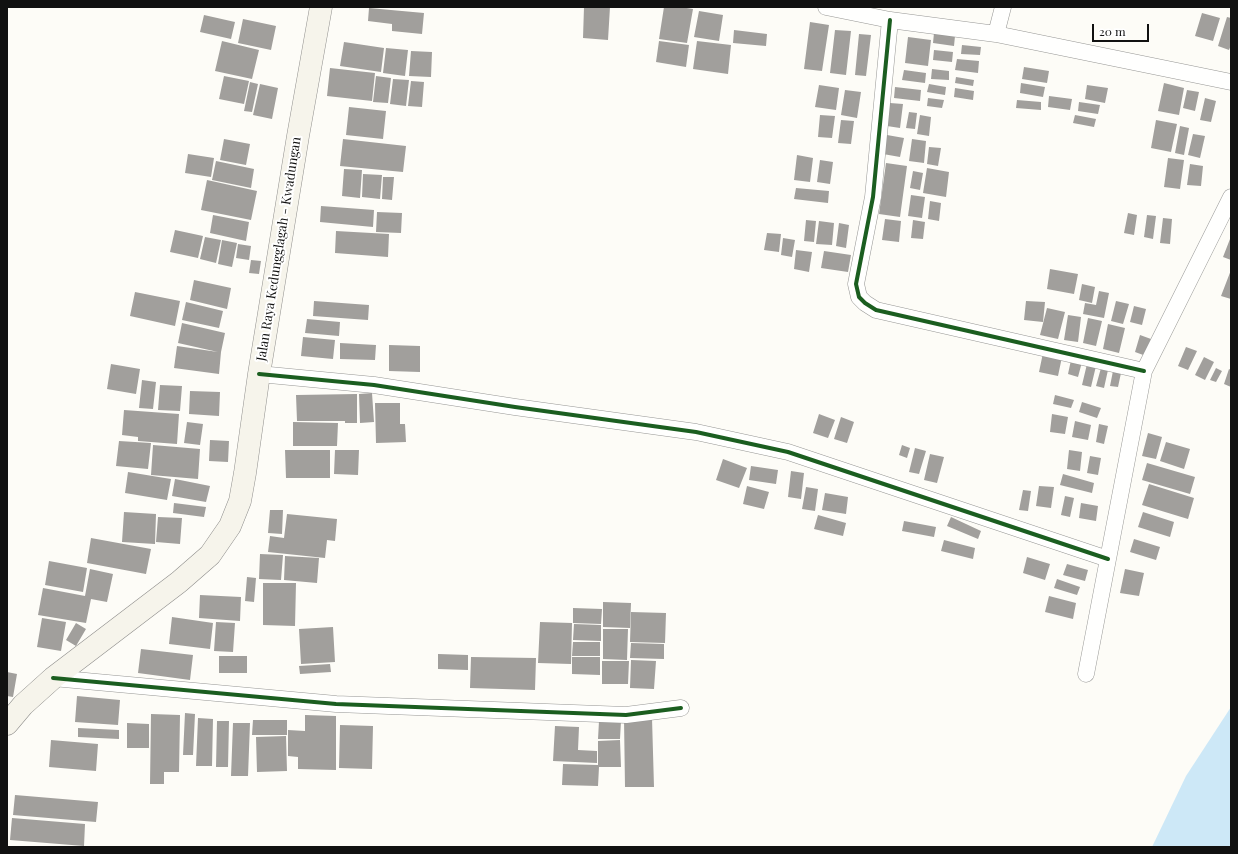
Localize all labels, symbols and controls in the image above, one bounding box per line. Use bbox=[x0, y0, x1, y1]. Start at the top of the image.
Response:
scale bar bbox=[1094, 16, 1151, 42]
text: 20 m bbox=[1099, 23, 1126, 39]
street label: Jalan Raya Kedungglagah - Kwadungan bbox=[254, 136, 304, 362]

